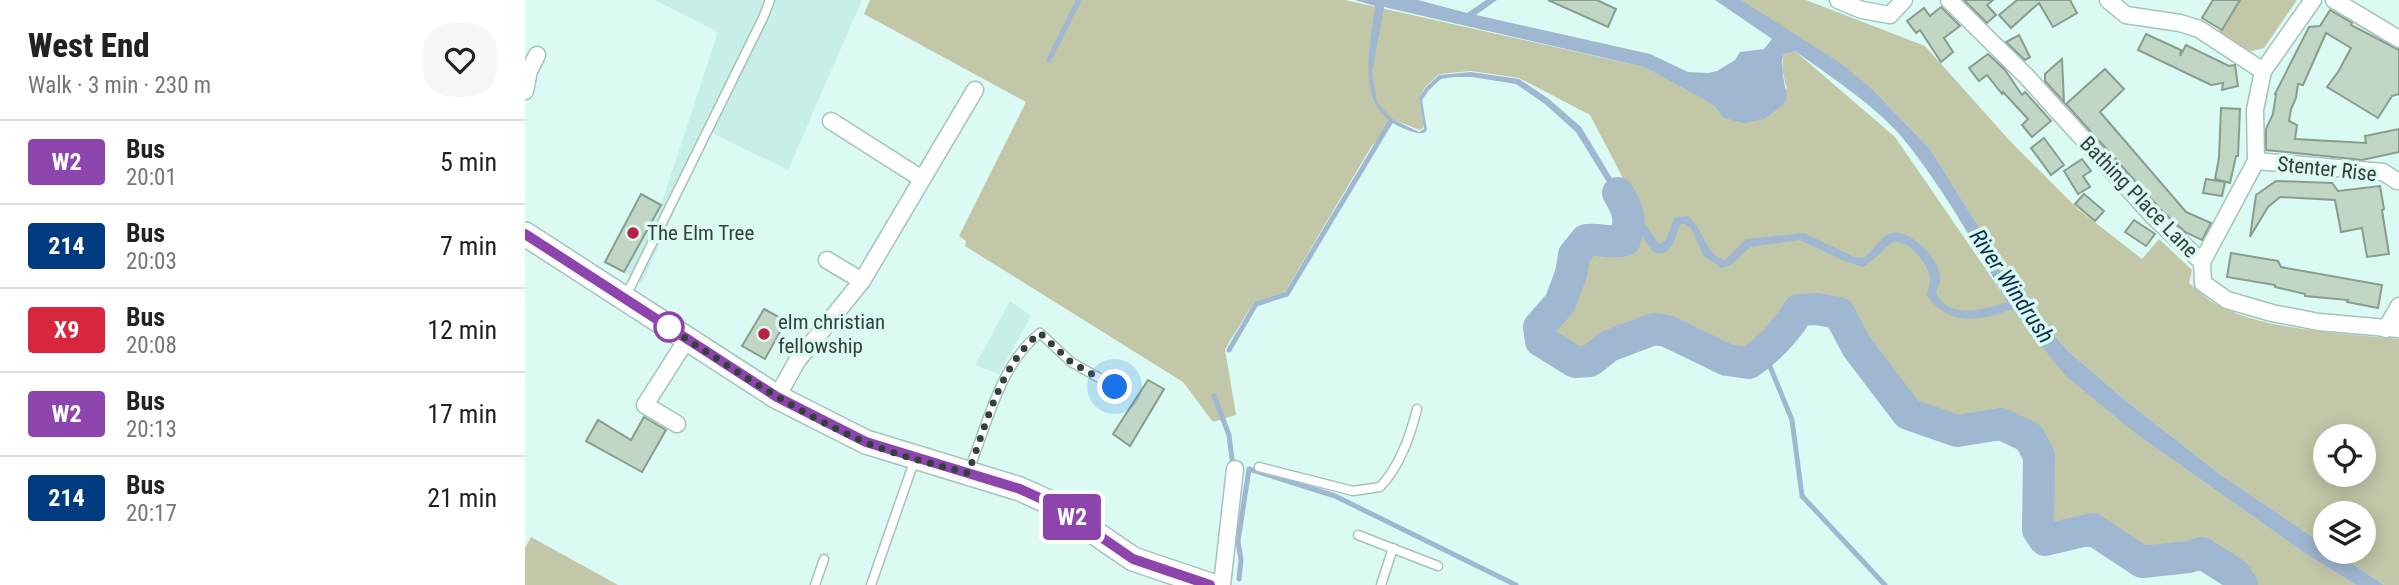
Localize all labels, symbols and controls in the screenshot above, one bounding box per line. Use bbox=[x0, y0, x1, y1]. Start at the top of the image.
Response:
button: heart bbox=[423, 23, 497, 97]
text: West End bbox=[28, 26, 150, 65]
text: Walk · 3 min · 230 m bbox=[28, 72, 211, 99]
street label: Bathing Place Lane bbox=[2075, 131, 2203, 263]
text: Bus bbox=[126, 134, 165, 164]
text: 5 min bbox=[440, 147, 497, 177]
text: W2 bbox=[51, 148, 82, 176]
street label: Stenter Rise bbox=[2276, 152, 2378, 186]
text: 20:01 bbox=[126, 164, 177, 191]
text: Bus bbox=[126, 218, 165, 248]
place label: The Elm Tree bbox=[647, 221, 754, 245]
water label: River Windrush bbox=[1964, 224, 2060, 348]
marker: The Elm Tree bbox=[625, 225, 641, 241]
text: 7 min bbox=[440, 231, 497, 261]
text: 214 bbox=[48, 232, 85, 260]
text: 20:03 bbox=[126, 248, 177, 275]
text: Bus bbox=[126, 302, 165, 332]
place label: elm christian fellowship bbox=[778, 310, 885, 358]
unlabelled marker bbox=[654, 312, 684, 342]
text: 12 min bbox=[427, 315, 497, 345]
text: X9 bbox=[54, 316, 79, 344]
marker: elm christian fellowship bbox=[756, 326, 772, 342]
text: 20:08 bbox=[126, 332, 177, 359]
your location bbox=[1097, 369, 1132, 404]
text: Bus bbox=[126, 386, 165, 416]
text: 17 min bbox=[427, 399, 497, 429]
text: W2 bbox=[51, 400, 82, 428]
text: 20:13 bbox=[126, 416, 177, 443]
map controls bbox=[2313, 424, 2376, 564]
button: locate bbox=[2313, 424, 2376, 487]
text: Bus bbox=[126, 470, 165, 500]
text: 21 min bbox=[427, 483, 497, 513]
text: 214 bbox=[48, 484, 85, 512]
line badge: W2 bbox=[1041, 494, 1103, 540]
text: 20:17 bbox=[126, 500, 177, 527]
button: layers bbox=[2313, 501, 2376, 564]
text: W2 bbox=[1057, 503, 1087, 531]

